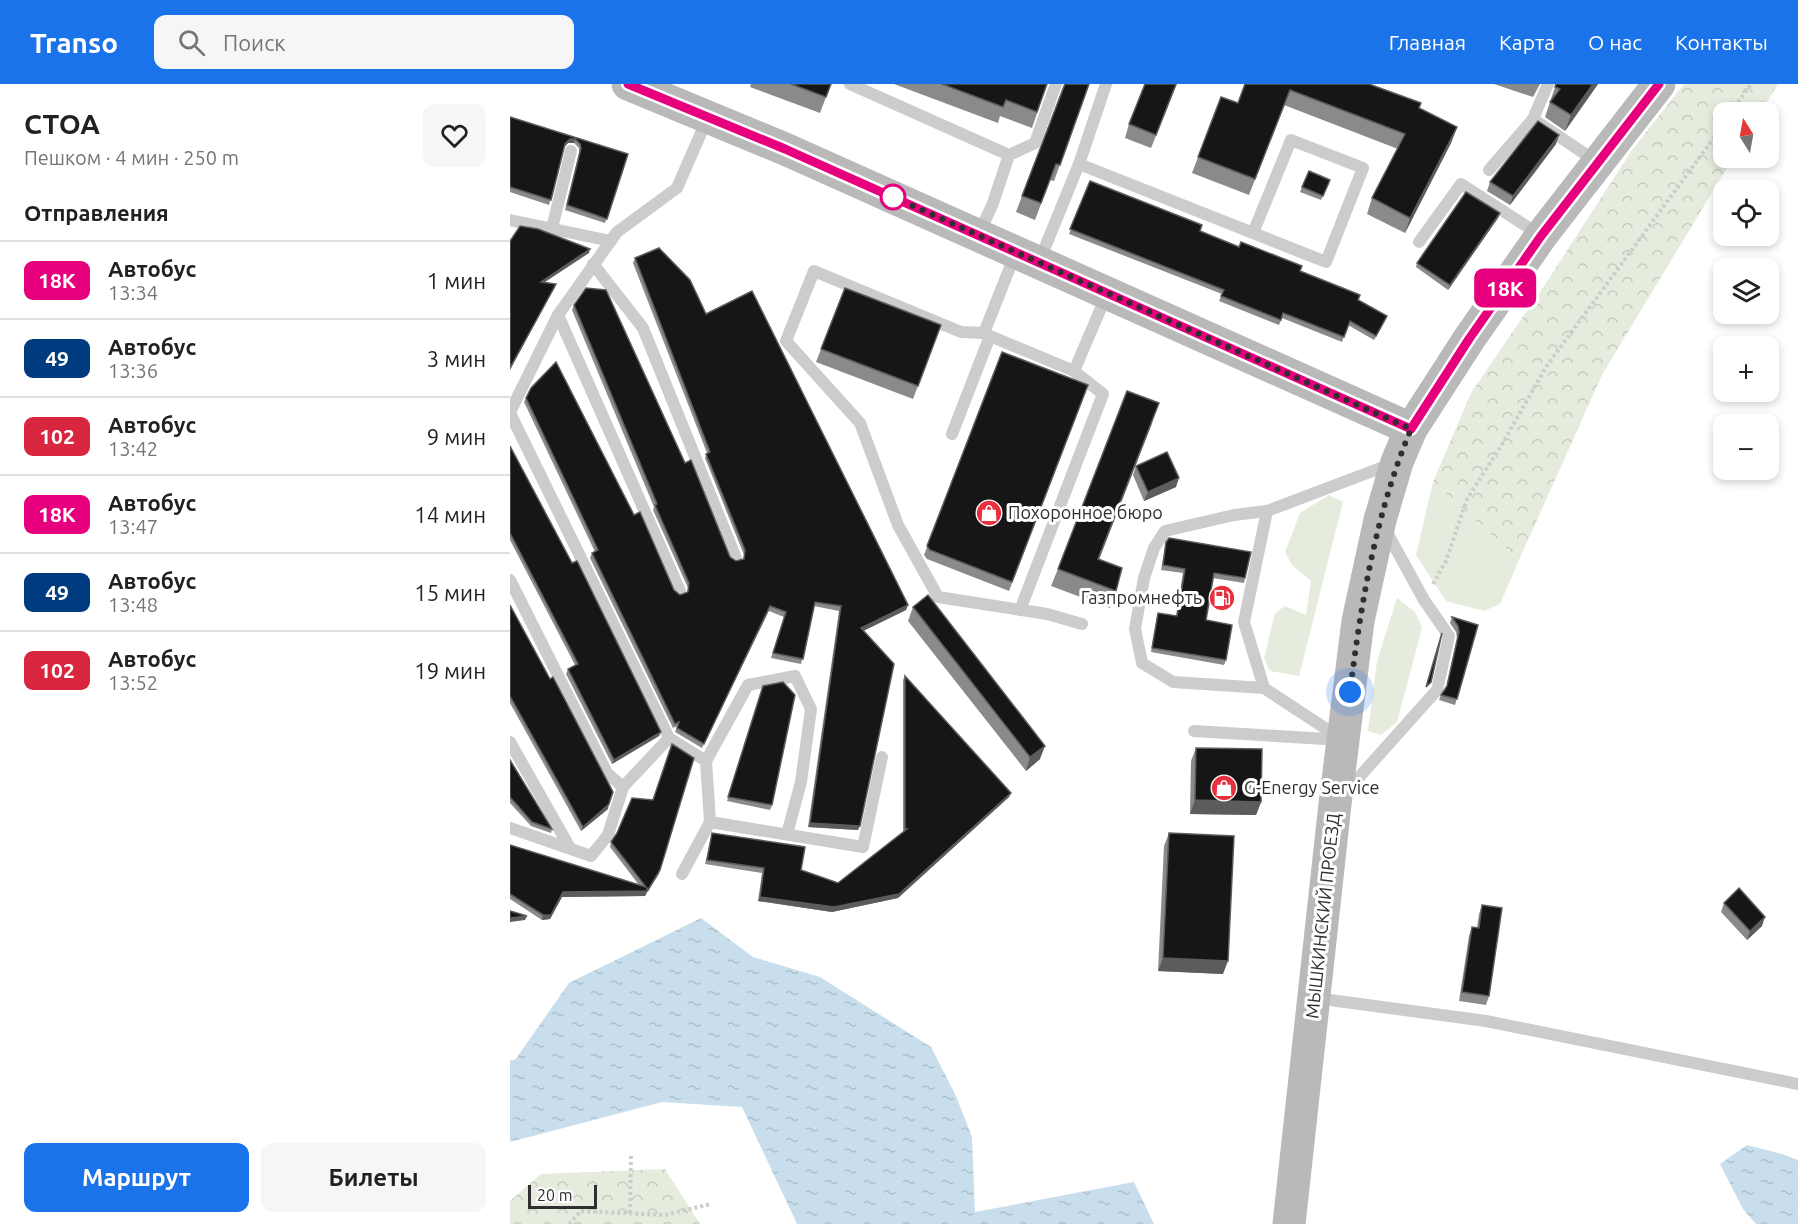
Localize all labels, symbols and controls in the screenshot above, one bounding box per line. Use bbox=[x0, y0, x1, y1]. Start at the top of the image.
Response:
search box bbox=[154, 15, 574, 69]
icon: search bbox=[175, 26, 208, 59]
text: Transo bbox=[30, 27, 118, 58]
text: Поиск bbox=[223, 30, 286, 55]
text: Главная bbox=[1389, 30, 1466, 54]
text: Карта bbox=[1499, 30, 1555, 54]
text: О нас bbox=[1588, 30, 1642, 54]
text: Контакты bbox=[1675, 30, 1768, 54]
north arrow bbox=[1713, 102, 1779, 168]
map controls bbox=[1713, 102, 1779, 480]
button: heart bbox=[423, 104, 486, 167]
text: СТОА bbox=[24, 108, 100, 139]
text: Пешком · 4 мин · 250 m bbox=[24, 146, 239, 169]
button: locate bbox=[1713, 180, 1779, 246]
unlabelled marker bbox=[880, 184, 906, 210]
text: Отправления bbox=[24, 200, 169, 225]
text: Автобус bbox=[108, 256, 196, 281]
button: layers bbox=[1713, 258, 1779, 324]
text: 18К bbox=[38, 268, 76, 292]
text: 1 мин bbox=[427, 268, 486, 293]
line badge: 18К bbox=[1470, 268, 1540, 308]
text: 18К bbox=[1486, 276, 1524, 300]
text: 13:34 bbox=[108, 281, 158, 304]
text: Автобус bbox=[108, 334, 196, 359]
button: + bbox=[1713, 336, 1779, 402]
text: 49 bbox=[45, 346, 69, 370]
text: 3 мин bbox=[427, 346, 486, 371]
text: 13:36 bbox=[108, 359, 158, 382]
text: Автобус bbox=[108, 412, 196, 437]
button: − bbox=[1713, 414, 1779, 480]
text: 102 bbox=[39, 424, 75, 448]
text: 9 мин bbox=[427, 424, 486, 449]
text: 13:42 bbox=[108, 437, 158, 460]
text: Автобус bbox=[108, 490, 196, 515]
shop icon: Похоронное бюро bbox=[974, 498, 1004, 528]
text: 18К bbox=[38, 502, 76, 526]
text: 14 мин bbox=[414, 502, 486, 527]
place label: Похоронное бюро bbox=[1008, 502, 1163, 522]
text: 13:47 bbox=[108, 515, 158, 538]
text: Автобус bbox=[108, 568, 196, 593]
text: 49 bbox=[45, 580, 69, 604]
text: 15 мин bbox=[414, 580, 486, 605]
fuel station icon: Газпромнефть bbox=[1207, 583, 1237, 613]
place label: Газпромнефть bbox=[1081, 587, 1202, 607]
text: 13:48 bbox=[108, 593, 158, 616]
text: Автобус bbox=[108, 646, 196, 671]
text: 102 bbox=[39, 658, 75, 682]
text: 19 мин bbox=[414, 658, 486, 683]
text: 13:52 bbox=[108, 671, 158, 694]
your location bbox=[1335, 677, 1365, 707]
shop icon: G-Energy Service bbox=[1209, 773, 1239, 803]
place label: G-Energy Service bbox=[1244, 777, 1379, 797]
street label: МЫШКИНСКИЙ ПРОЕЗД bbox=[1301, 812, 1343, 1019]
button: Маршрут bbox=[24, 1143, 249, 1212]
button: Билеты bbox=[261, 1143, 486, 1212]
scale bar bbox=[528, 1182, 597, 1210]
text: 20 m bbox=[537, 1186, 573, 1204]

